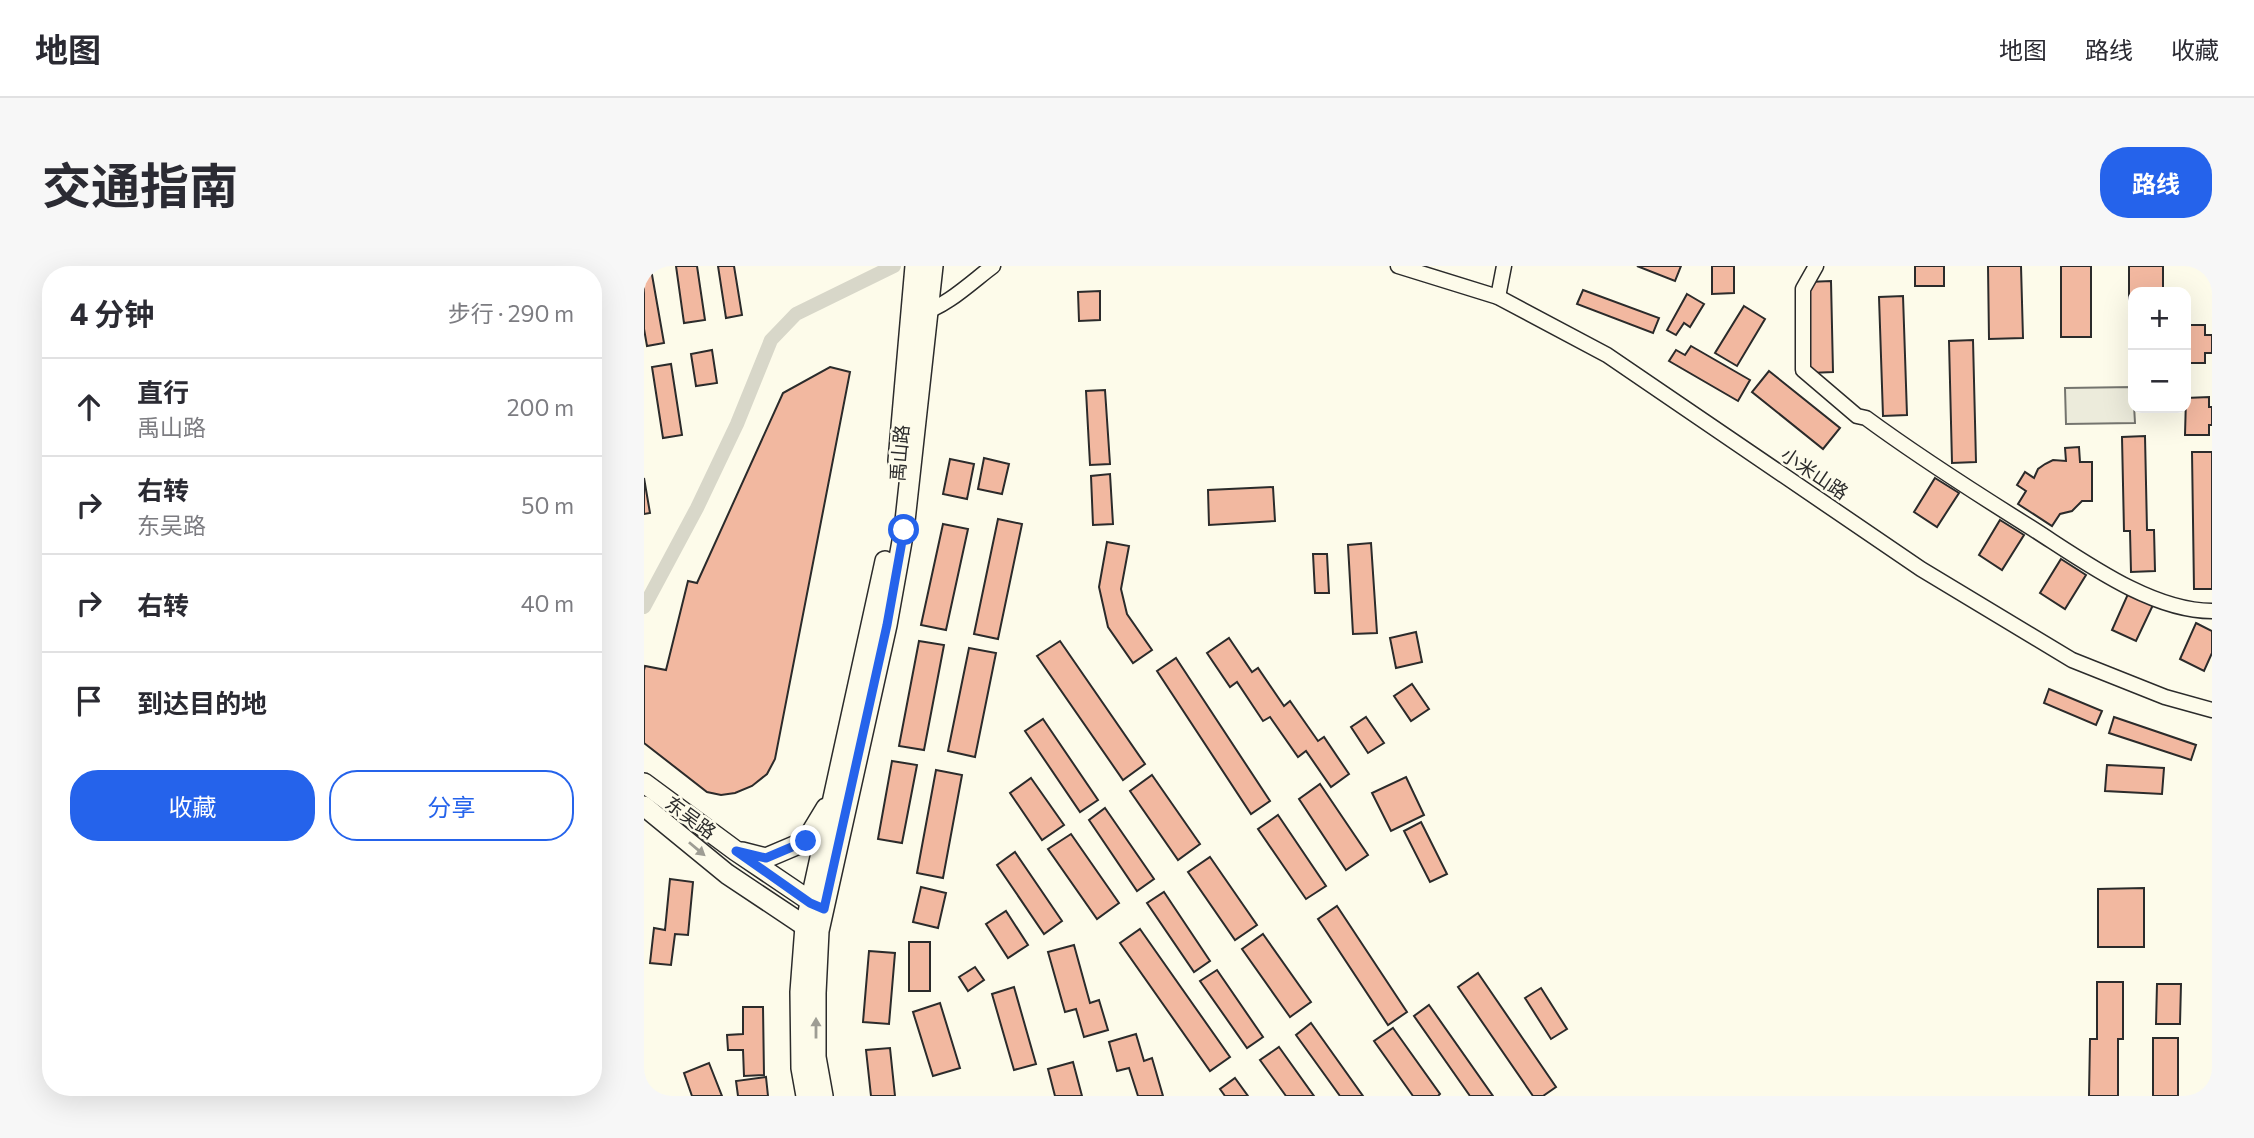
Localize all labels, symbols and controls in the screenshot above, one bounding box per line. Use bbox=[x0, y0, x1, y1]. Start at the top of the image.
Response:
text: 地图 bbox=[35, 28, 101, 69]
text: 地图 bbox=[1999, 35, 2047, 64]
text: 路线 bbox=[2085, 35, 2133, 64]
text: 收藏 bbox=[2171, 35, 2219, 64]
button: 路线 bbox=[2100, 147, 2212, 218]
text: 交通指南 bbox=[42, 154, 238, 214]
map controls bbox=[2128, 287, 2191, 413]
button: + bbox=[2128, 287, 2191, 350]
text: 4 分钟 bbox=[70, 294, 154, 331]
text: 步行 · 290 m bbox=[448, 299, 574, 327]
button: − bbox=[2128, 350, 2191, 413]
text: 直行 bbox=[137, 376, 189, 407]
icon: ahead bbox=[70, 388, 108, 426]
text: 200 m bbox=[507, 393, 574, 421]
text: 禹山路 bbox=[137, 413, 206, 441]
street label: 禹山路 bbox=[885, 424, 913, 482]
street label: 小米山路 bbox=[1777, 442, 1853, 504]
text: 右转 bbox=[137, 474, 189, 505]
icon: right bbox=[70, 486, 108, 524]
text: 50 m bbox=[521, 491, 574, 519]
text: 东吴路 bbox=[137, 511, 206, 539]
route start bbox=[888, 514, 919, 545]
icon: right bbox=[70, 584, 108, 622]
text: 右转 bbox=[137, 589, 189, 620]
text: 40 m bbox=[521, 589, 574, 617]
icon: arrive bbox=[70, 682, 108, 720]
text: 到达目的地 bbox=[137, 687, 267, 718]
button: 收藏 bbox=[70, 770, 315, 841]
button: 分享 bbox=[329, 770, 574, 841]
street label: 东吴路 bbox=[661, 791, 721, 843]
route end bbox=[790, 825, 821, 856]
one-way arrow bbox=[688, 841, 705, 856]
one-way arrow bbox=[810, 1017, 822, 1039]

